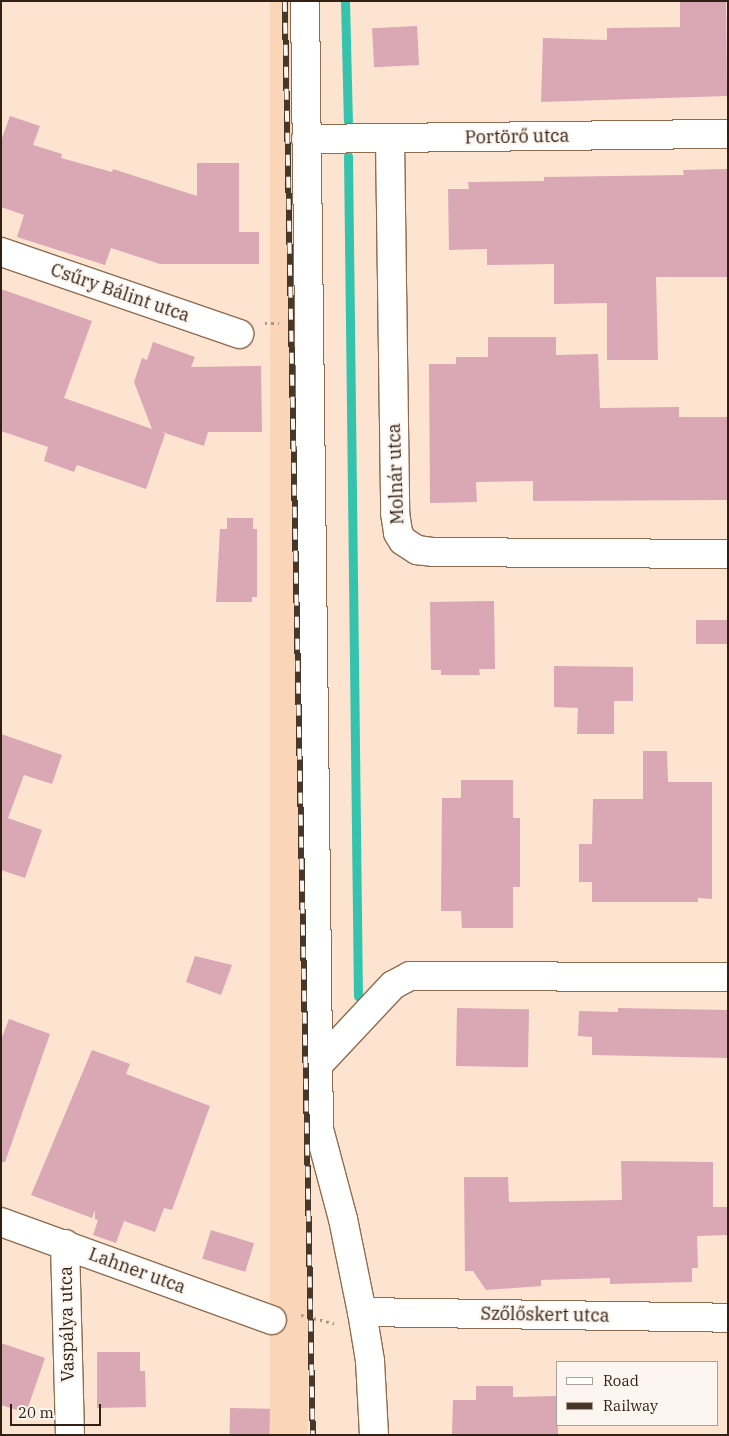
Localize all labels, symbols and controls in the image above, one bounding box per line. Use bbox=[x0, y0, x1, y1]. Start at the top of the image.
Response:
street label: Portörő utca bbox=[465, 125, 569, 149]
street label: Csűry Bálint utca bbox=[48, 259, 192, 327]
street label: Molnár utca bbox=[383, 423, 409, 525]
street label: Lahner utca bbox=[86, 1243, 188, 1299]
street label: Vaspálya utca bbox=[55, 1266, 79, 1382]
street label: Szőlőskert utca bbox=[480, 1303, 610, 1327]
legend bbox=[556, 1361, 719, 1426]
text: Road bbox=[603, 1371, 639, 1390]
scale bar bbox=[12, 1394, 104, 1426]
text: Railway bbox=[603, 1396, 658, 1415]
text: 20 m bbox=[18, 1403, 54, 1422]

